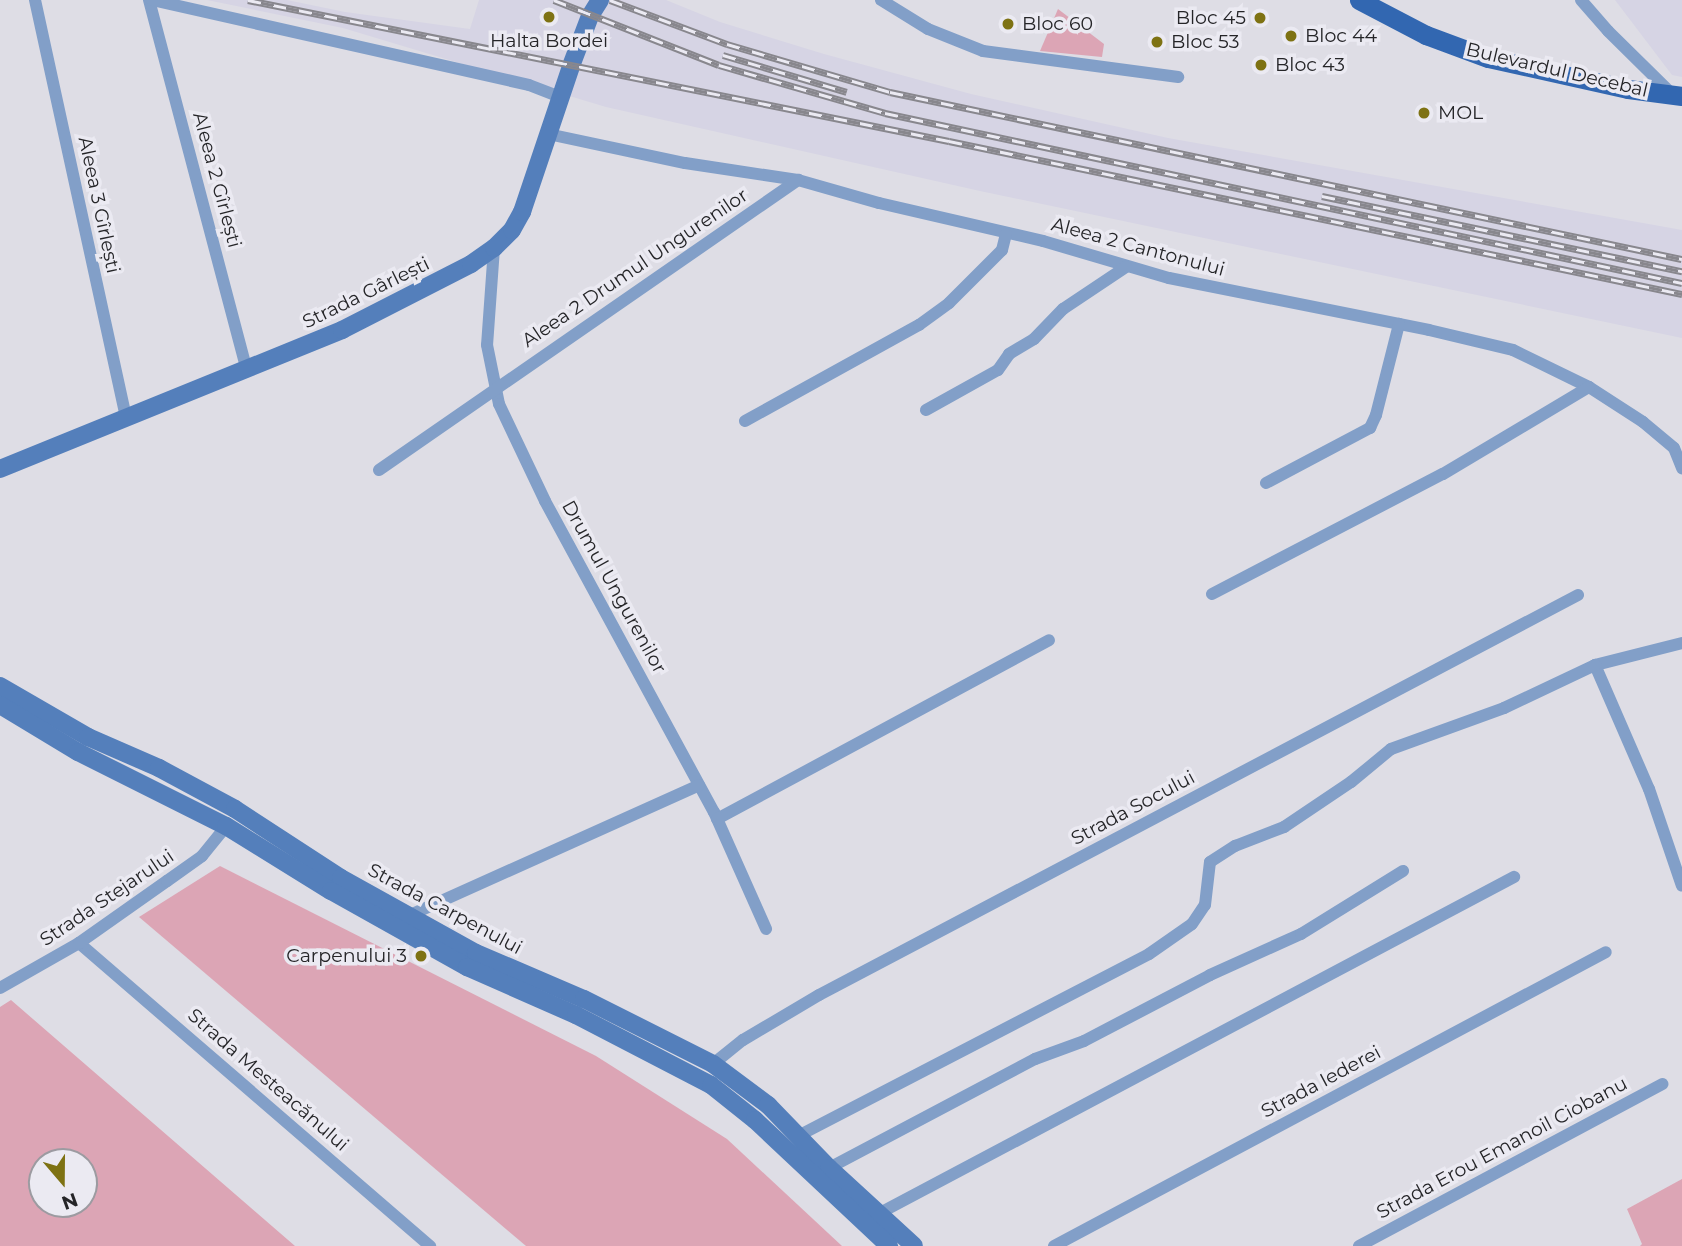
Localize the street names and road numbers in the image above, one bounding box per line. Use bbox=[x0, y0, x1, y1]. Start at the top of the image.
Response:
street label: Bulevardul Decebal bbox=[1464, 38, 1650, 102]
street label: Aleea 2 Gîrlești bbox=[188, 110, 246, 250]
street label: Aleea 3 Gîrlești bbox=[73, 135, 125, 275]
street label: Aleea 2 Drumul Ungurenilor bbox=[518, 184, 752, 352]
street label: Aleea 2 Cantonului bbox=[1049, 213, 1227, 281]
street label: Strada Gârlești bbox=[299, 252, 433, 334]
street label: Drumul Ungurenilor bbox=[557, 497, 671, 677]
street label: Strada Socului bbox=[1067, 766, 1199, 850]
street label: Strada Stejarului bbox=[36, 845, 178, 951]
street label: Strada Carpenului bbox=[364, 859, 526, 959]
street label: Strada Mesteacănului bbox=[183, 1004, 353, 1156]
street label: Strada Iederei bbox=[1257, 1041, 1385, 1123]
street label: Strada Erou Emanoil Ciobanu bbox=[1373, 1072, 1631, 1224]

